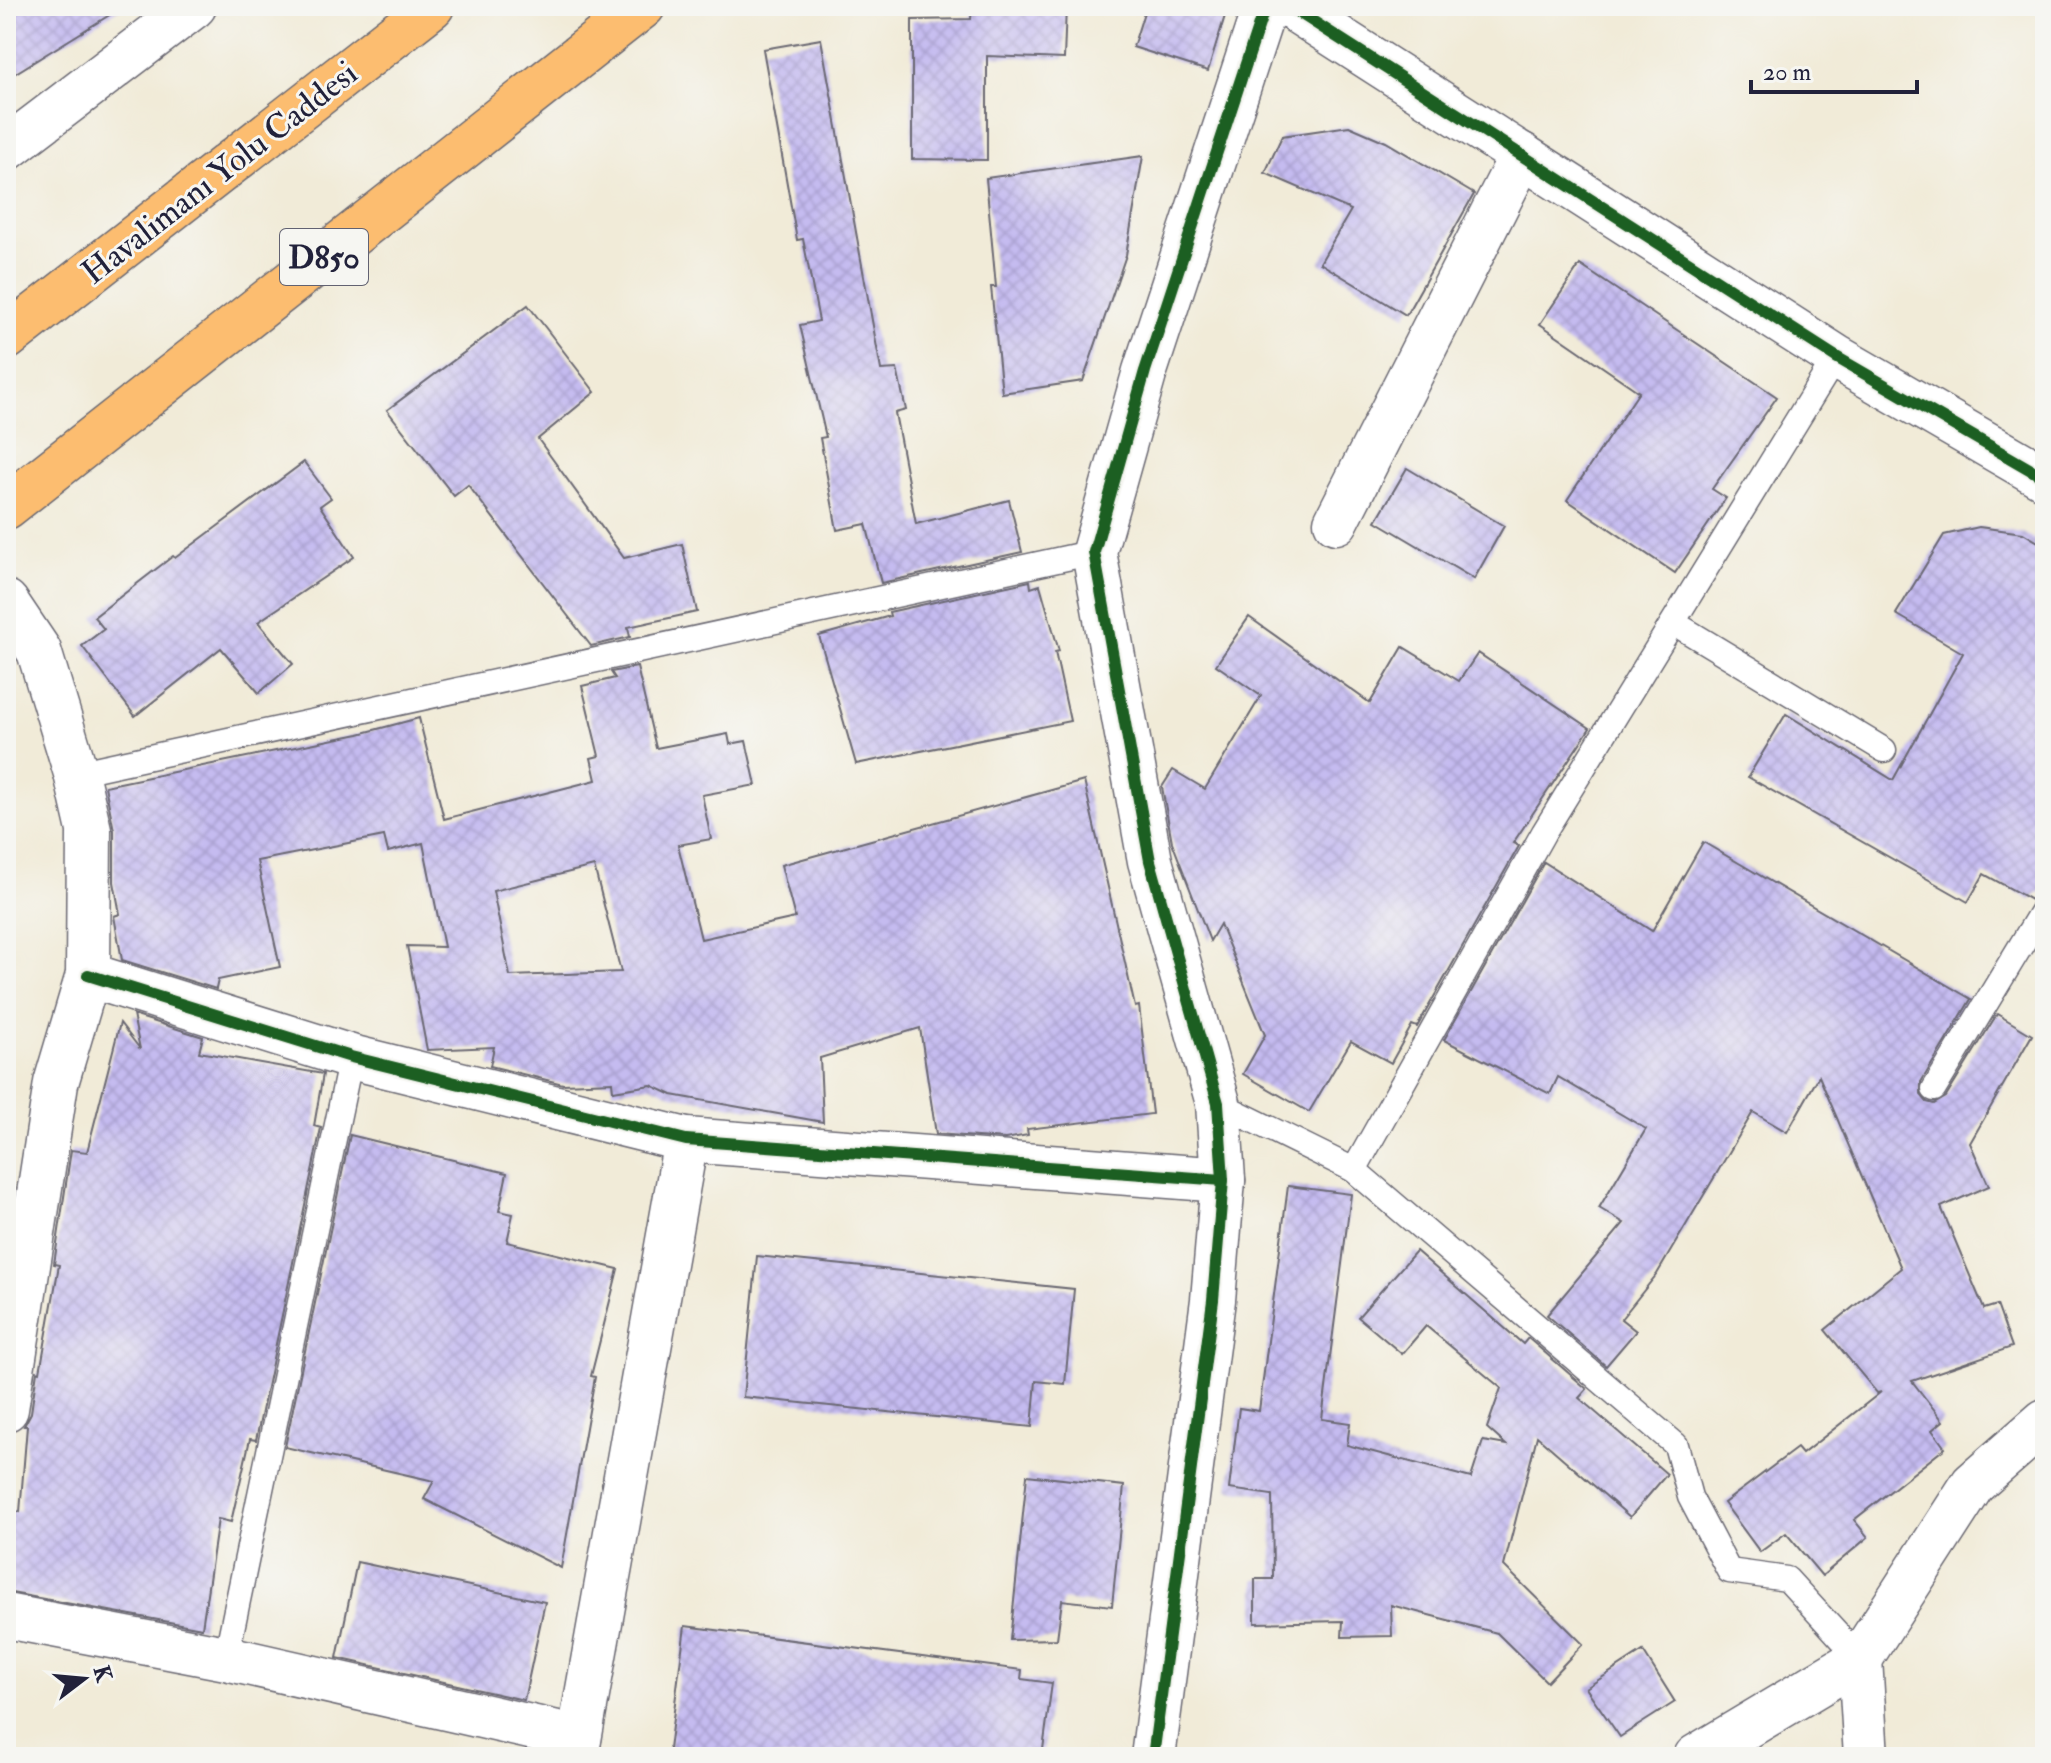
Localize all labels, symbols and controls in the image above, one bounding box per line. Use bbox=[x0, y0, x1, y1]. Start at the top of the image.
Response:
scale bar bbox=[1751, 44, 1917, 94]
street label: Havalimanı Yolu Caddesi bbox=[73, 52, 366, 294]
text: 20 m bbox=[1763, 57, 1812, 88]
road number: D850 bbox=[280, 229, 368, 285]
north arrow bbox=[44, 1639, 124, 1719]
text: K bbox=[87, 1663, 118, 1686]

